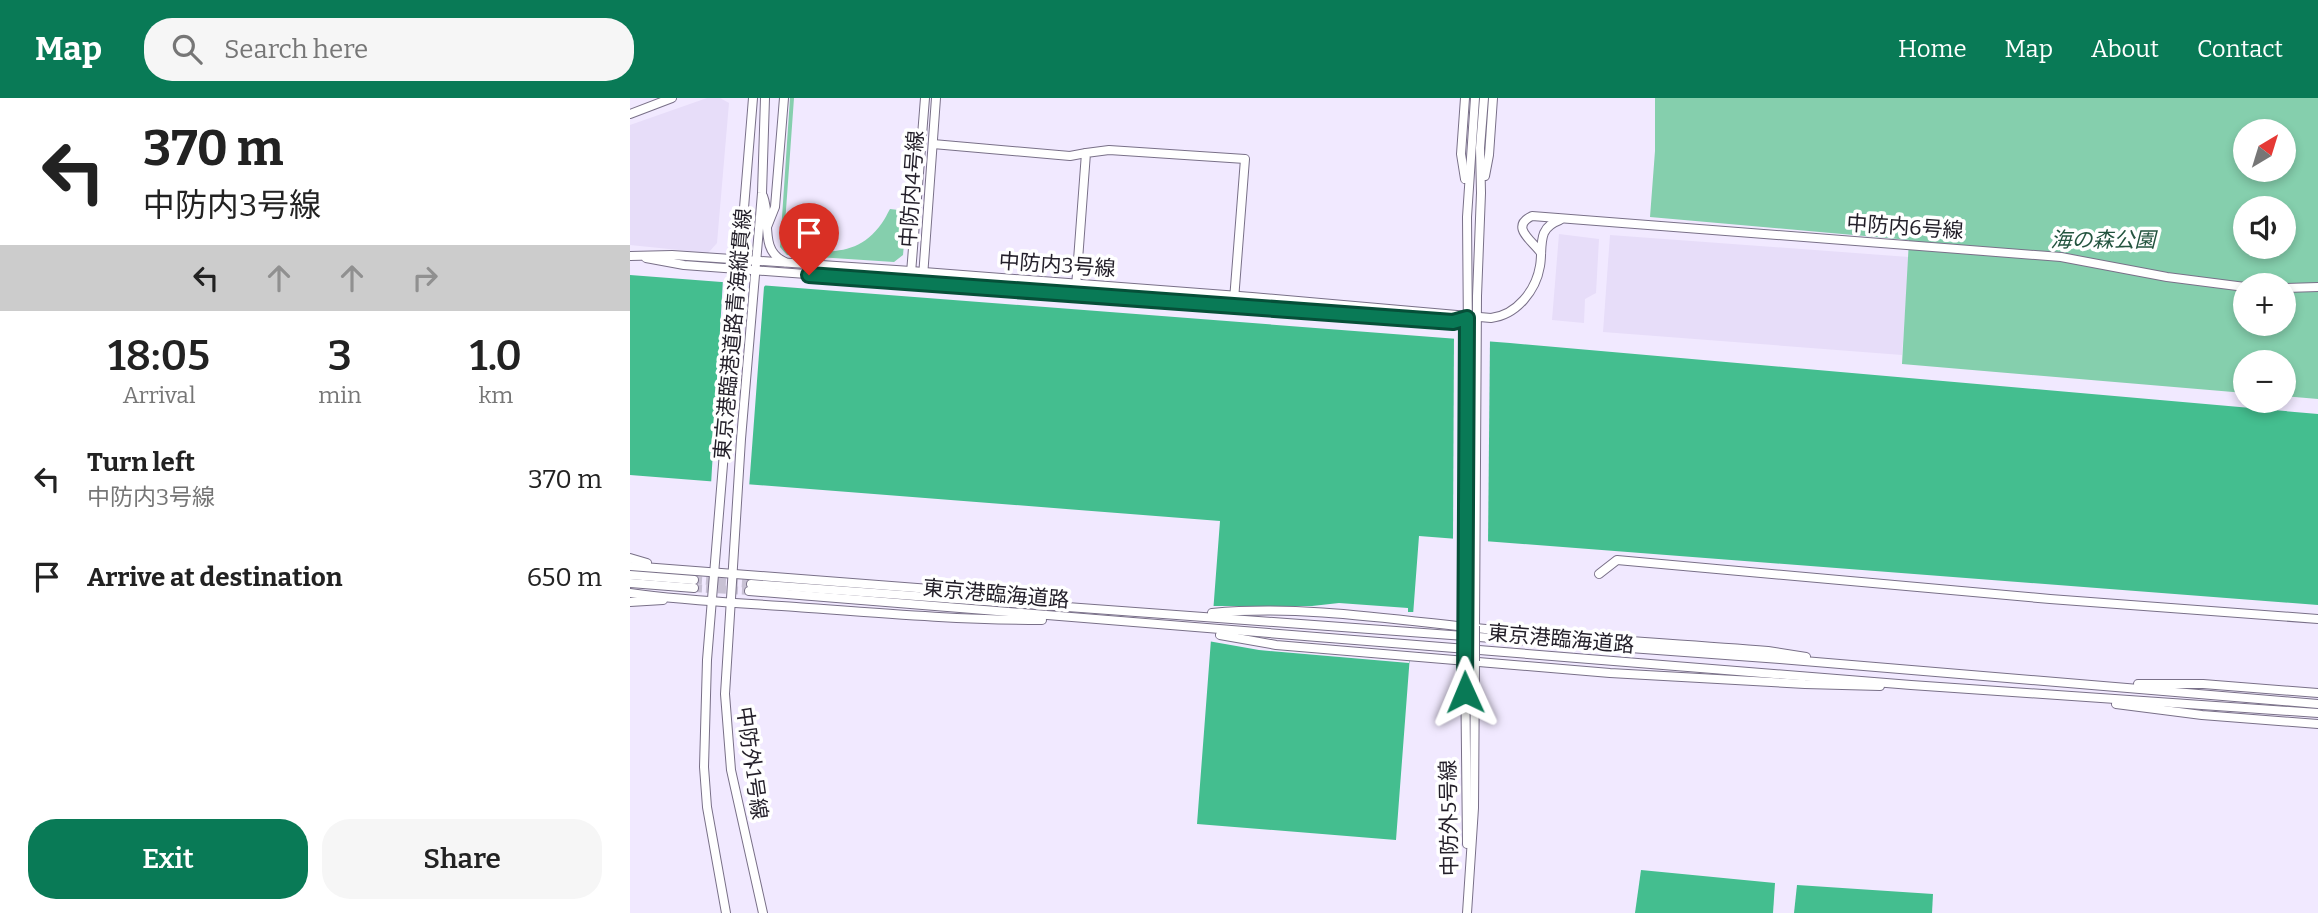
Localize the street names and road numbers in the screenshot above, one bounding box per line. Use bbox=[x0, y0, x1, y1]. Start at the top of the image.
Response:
street label: 中防内4号線 bbox=[895, 130, 929, 248]
street label: 東京港臨港道路青海縦貫線 bbox=[709, 207, 757, 461]
street label: 中防内6号線 bbox=[1846, 210, 1964, 244]
street label: 中防内3号線 bbox=[998, 248, 1116, 282]
street label: 東京港臨海道路 bbox=[922, 575, 1070, 613]
street label: 東京港臨海道路 bbox=[1487, 620, 1635, 658]
street label: 中防外1号線 bbox=[731, 705, 773, 821]
street label: 中防外5号線 bbox=[1435, 760, 1463, 876]

